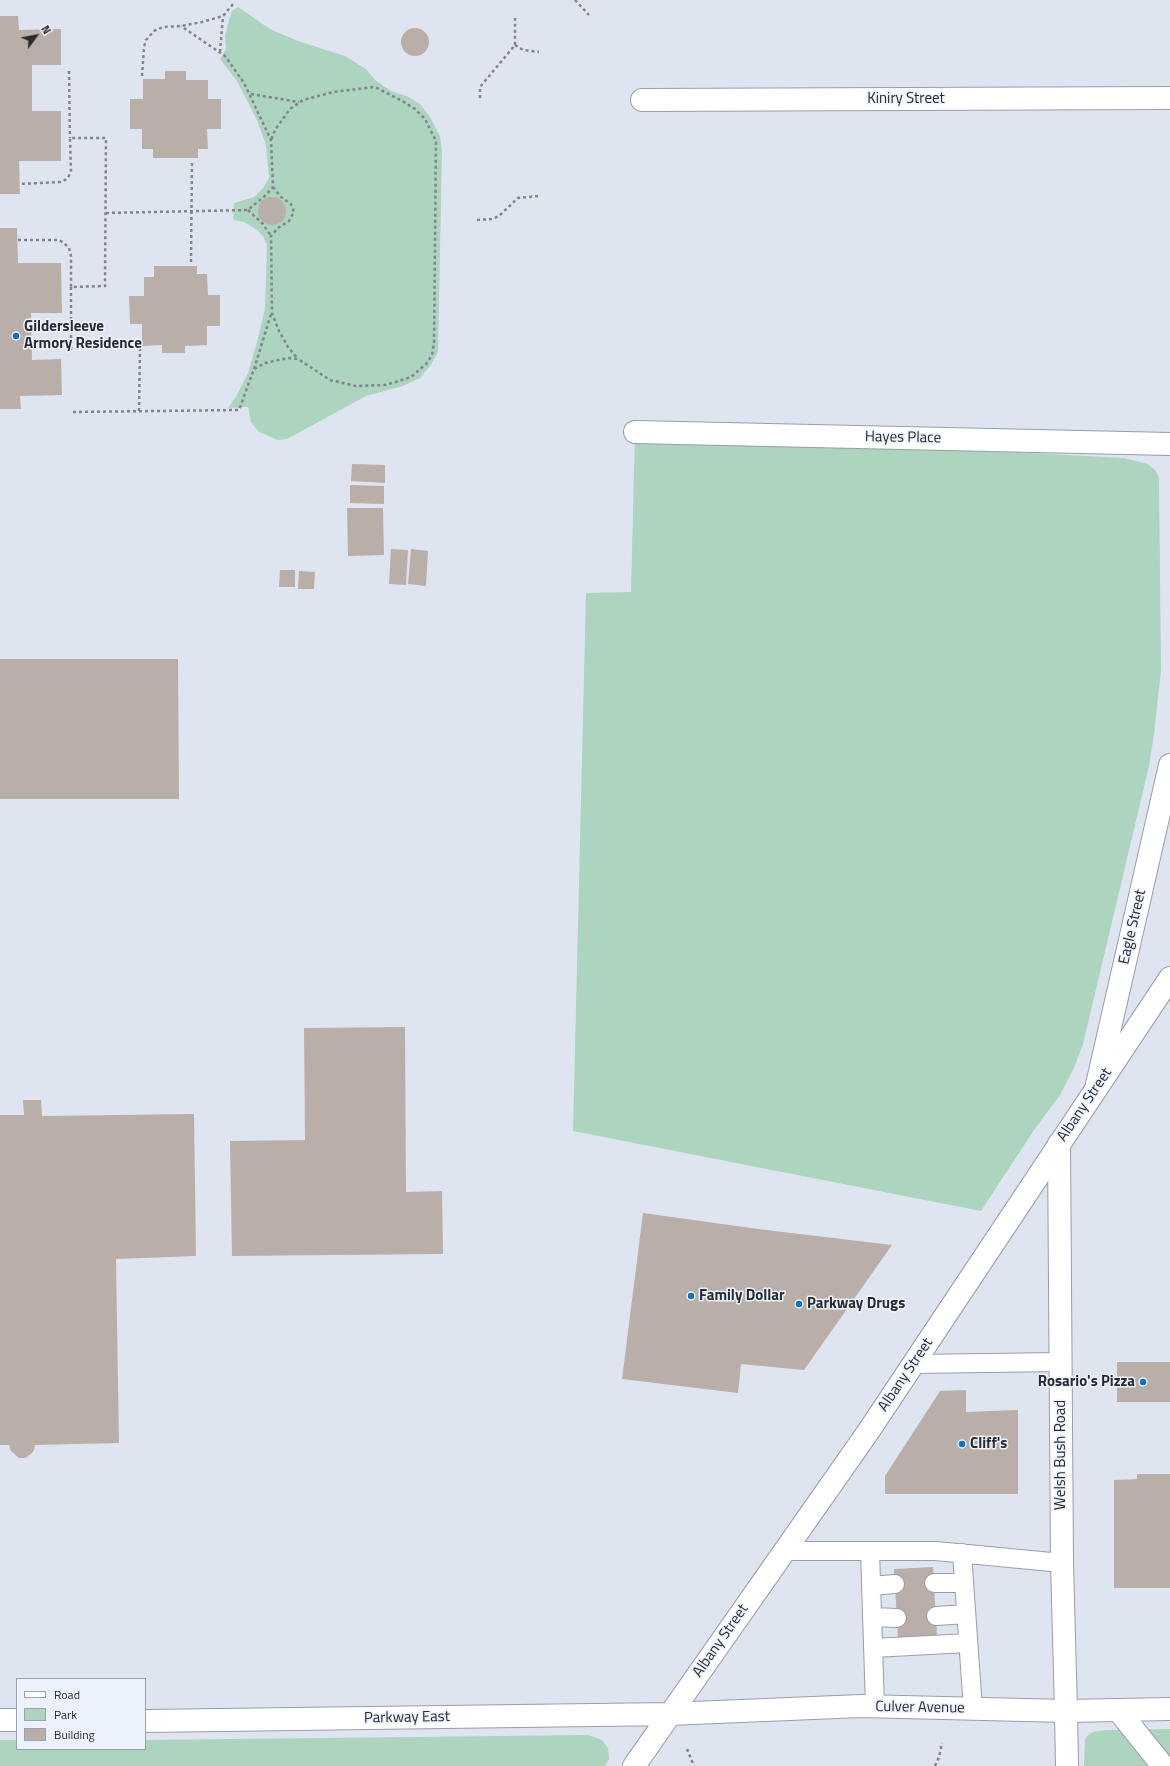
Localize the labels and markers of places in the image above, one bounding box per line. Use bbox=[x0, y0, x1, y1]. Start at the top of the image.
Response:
place label: Gildersleeve Armory Residence bbox=[24, 318, 142, 353]
marker: Gildersleeve Armory Residence bbox=[11, 331, 21, 341]
place label: Family Dollar bbox=[699, 1287, 785, 1305]
marker: Family Dollar bbox=[686, 1291, 696, 1301]
place label: Parkway Drugs bbox=[807, 1295, 905, 1313]
marker: Parkway Drugs bbox=[794, 1299, 804, 1309]
place label: Rosario's Pizza bbox=[1038, 1373, 1135, 1391]
marker: Rosario's Pizza bbox=[1138, 1377, 1148, 1387]
place label: Cliff's bbox=[970, 1435, 1007, 1453]
marker: Cliff's bbox=[957, 1439, 967, 1449]

